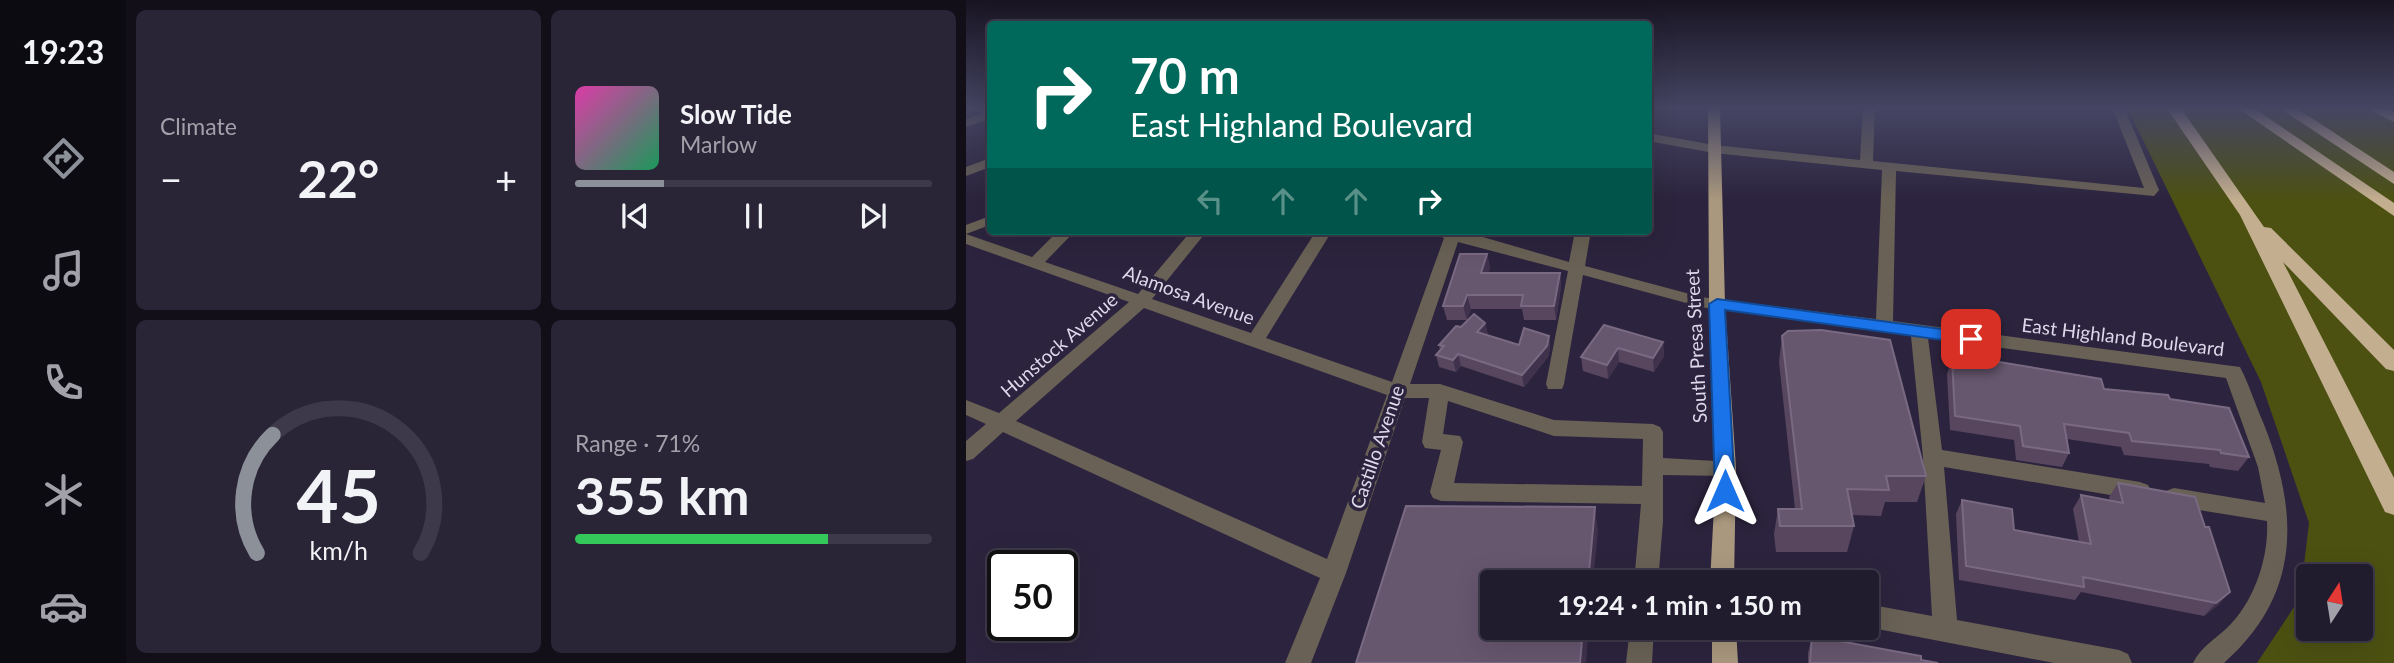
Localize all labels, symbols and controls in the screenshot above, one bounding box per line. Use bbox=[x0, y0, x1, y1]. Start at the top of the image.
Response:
text: 19:23 bbox=[22, 32, 104, 71]
text: 70 m bbox=[1130, 46, 1240, 104]
icon: right bbox=[1015, 49, 1106, 140]
text: Slow Tide bbox=[680, 98, 792, 130]
text: East Highland Boulevard bbox=[1130, 105, 1473, 144]
text: Climate bbox=[160, 112, 237, 140]
text: Marlow bbox=[680, 130, 757, 158]
icon: directions bbox=[39, 134, 88, 183]
text: 22° bbox=[298, 147, 379, 209]
text: − bbox=[160, 156, 182, 202]
text: + bbox=[495, 156, 517, 202]
icon: left bbox=[1191, 182, 1229, 220]
icon: ahead bbox=[1264, 182, 1302, 220]
icon: ahead bbox=[1337, 182, 1375, 220]
icon: right bbox=[1410, 182, 1448, 220]
icon: previous bbox=[616, 197, 654, 235]
icon: pause bbox=[735, 197, 773, 235]
icon: next bbox=[854, 197, 892, 235]
icon: music bbox=[39, 246, 88, 295]
street label: Alamosa Avenue bbox=[1120, 260, 1258, 329]
street label: South Presa Street bbox=[1680, 268, 1711, 424]
street label: Hunstock Avenue bbox=[996, 288, 1122, 402]
pin bbox=[1941, 309, 2001, 369]
street label: East Highland Boulevard bbox=[2021, 313, 2226, 360]
icon: arrive bbox=[1952, 320, 1990, 358]
icon: phone bbox=[39, 358, 88, 407]
street label: Castillo Avenue bbox=[1345, 382, 1408, 512]
text: Range · 71% bbox=[575, 429, 700, 457]
text: 45 bbox=[296, 451, 381, 539]
position arrow bbox=[1688, 454, 1762, 528]
text: 355 km bbox=[575, 464, 749, 526]
icon: climate bbox=[39, 470, 88, 519]
text: km/h bbox=[309, 534, 368, 564]
speed limit sign: 50 bbox=[987, 550, 1078, 641]
north arrow bbox=[2296, 564, 2373, 640]
map controls bbox=[2296, 564, 2373, 641]
icon: car bbox=[39, 582, 88, 631]
text: 19:24 · 1 min · 150 m bbox=[1557, 589, 1802, 621]

